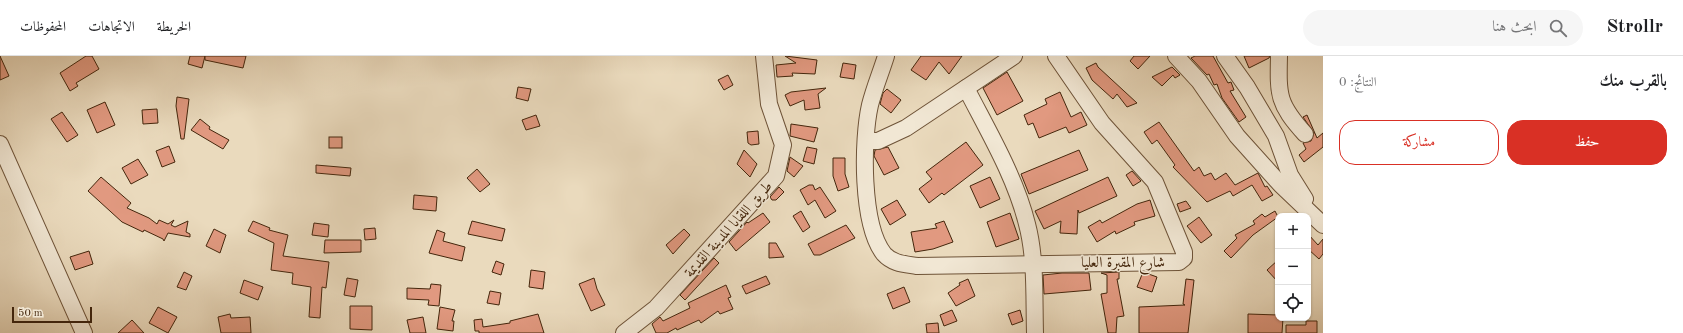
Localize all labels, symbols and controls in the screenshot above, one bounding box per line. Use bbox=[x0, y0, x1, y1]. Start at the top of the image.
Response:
search box bbox=[1303, 10, 1583, 46]
icon: search bbox=[1547, 17, 1569, 39]
text: Strollr bbox=[1607, 18, 1663, 37]
text: المحفوظات bbox=[20, 20, 66, 34]
text: الاتجاهات bbox=[88, 20, 135, 34]
text: الخريطة bbox=[157, 20, 191, 34]
text: ابحث هنا bbox=[1492, 20, 1537, 35]
text: بالقرب منك bbox=[1599, 73, 1667, 90]
text: النتائج: 0 bbox=[1339, 76, 1377, 89]
button: مشاركة bbox=[1339, 120, 1499, 165]
button: حفظ bbox=[1507, 120, 1667, 165]
street label: طريق اللقايا المدينة القديمة bbox=[682, 179, 777, 282]
map controls bbox=[1275, 213, 1311, 321]
button: + bbox=[1275, 213, 1311, 249]
button: − bbox=[1275, 249, 1311, 285]
street label: شارع المقبرة العليا bbox=[1081, 256, 1165, 275]
button: locate bbox=[1275, 285, 1311, 321]
scale bar bbox=[12, 305, 92, 324]
text: 50 m bbox=[18, 308, 43, 319]

